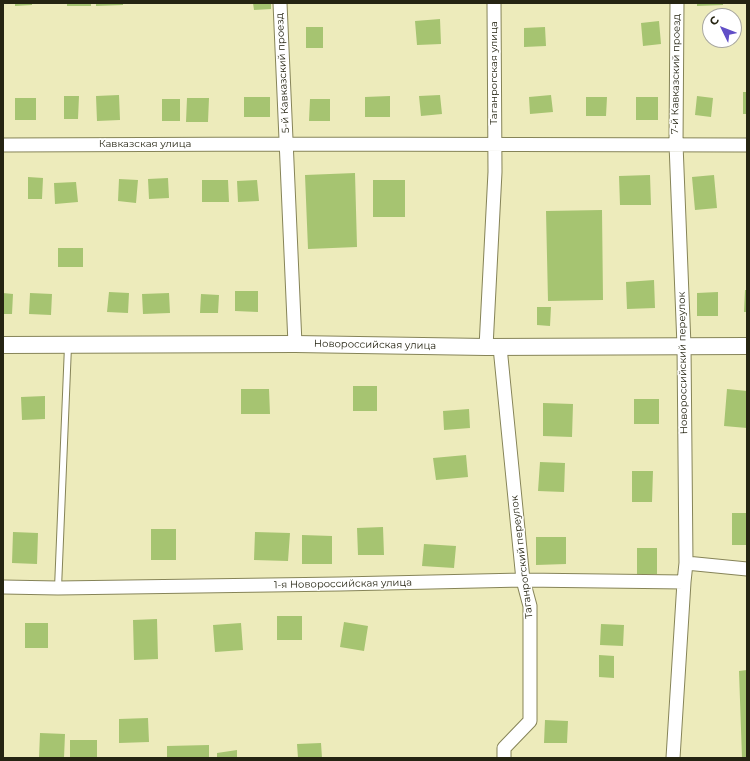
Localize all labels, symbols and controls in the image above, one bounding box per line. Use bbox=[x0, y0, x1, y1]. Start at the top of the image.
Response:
north arrow bbox=[702, 8, 742, 48]
street label: 5-й Кавказский проезд bbox=[274, 13, 292, 133]
text: С bbox=[706, 13, 722, 28]
street label: 7-й Кавказский проезд bbox=[669, 14, 683, 134]
street label: Таганрогская улица bbox=[488, 21, 500, 125]
street label: Кавказская улица bbox=[99, 138, 191, 150]
street label: Новороссийский переулок bbox=[676, 292, 690, 434]
street label: Новороссийская улица bbox=[314, 338, 436, 352]
street label: Таганрогский переулок bbox=[508, 495, 536, 619]
street label: 1-я Новороссийская улица bbox=[274, 577, 412, 591]

